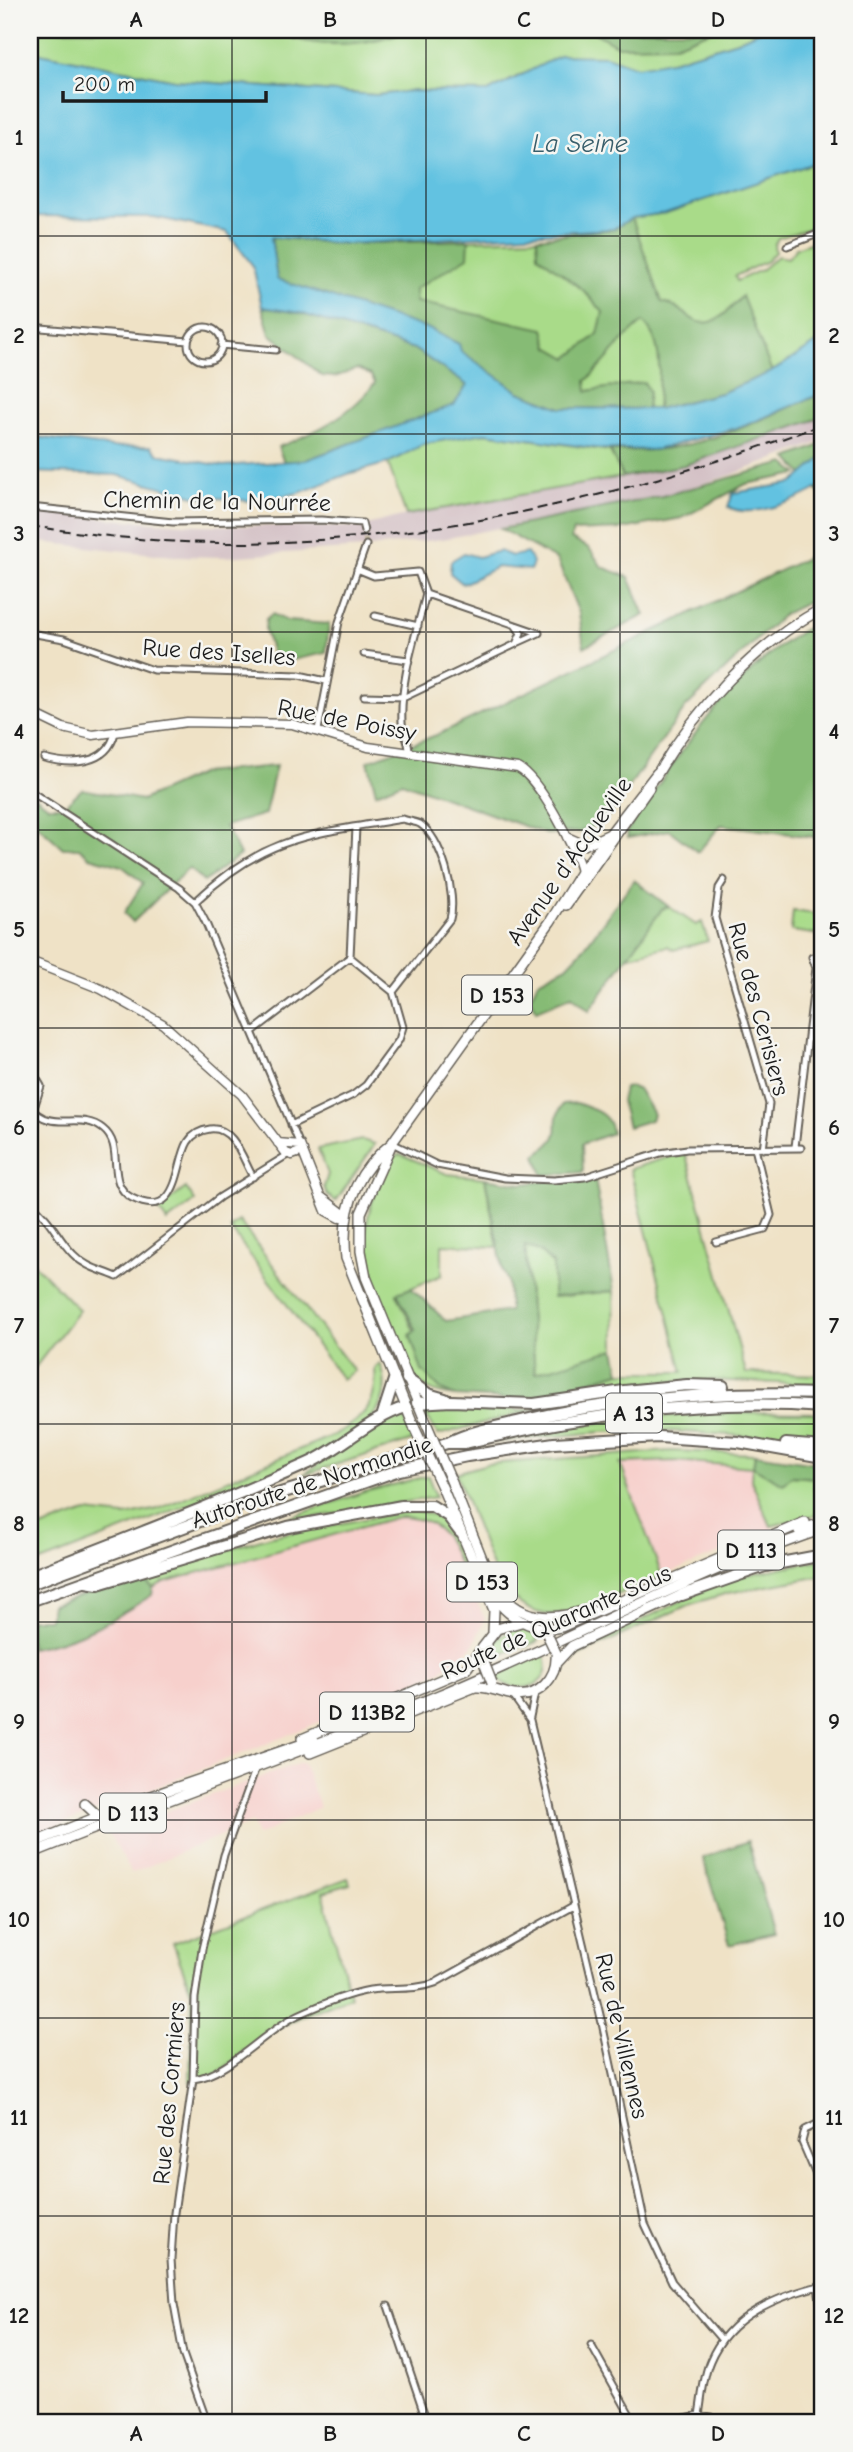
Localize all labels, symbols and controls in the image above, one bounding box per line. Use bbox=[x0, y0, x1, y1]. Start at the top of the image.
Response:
text: A bbox=[130, 6, 143, 33]
text: B bbox=[323, 6, 337, 33]
text: C bbox=[517, 6, 531, 33]
text: D bbox=[711, 6, 725, 33]
scale bar bbox=[63, 60, 266, 104]
text: 200 m bbox=[74, 72, 135, 96]
text: 1 bbox=[14, 124, 24, 151]
text: 1 bbox=[829, 124, 839, 151]
water label: La Seine bbox=[532, 129, 628, 159]
text: 2 bbox=[13, 322, 25, 349]
text: 2 bbox=[828, 322, 840, 349]
street label: Chemin de la Nourrée bbox=[103, 485, 331, 517]
text: 3 bbox=[13, 520, 25, 547]
text: 3 bbox=[828, 520, 840, 547]
street label: Rue des Iselles bbox=[142, 633, 296, 671]
street label: Rue de Poissy bbox=[275, 693, 419, 747]
text: 4 bbox=[14, 718, 25, 745]
text: 4 bbox=[829, 718, 840, 745]
street label: Avenue d'Acqueville bbox=[501, 772, 637, 950]
text: 5 bbox=[13, 916, 25, 943]
text: 5 bbox=[828, 916, 840, 943]
street label: Rue des Cerisiers bbox=[722, 919, 796, 1099]
road number: D 153 bbox=[462, 976, 532, 1014]
text: 6 bbox=[13, 1114, 25, 1141]
text: 6 bbox=[828, 1114, 840, 1141]
text: 7 bbox=[14, 1312, 25, 1339]
text: 7 bbox=[829, 1312, 840, 1339]
road number: A 13 bbox=[606, 1394, 662, 1432]
street label: Autoroute de Normandie bbox=[188, 1430, 436, 1534]
text: 8 bbox=[13, 1510, 25, 1537]
text: 8 bbox=[828, 1510, 840, 1537]
road number: D 113 bbox=[718, 1530, 784, 1569]
street label: Route de Quarante Sous bbox=[437, 1559, 675, 1685]
road number: D 153 bbox=[447, 1562, 517, 1602]
road number: D 113B2 bbox=[320, 1693, 414, 1732]
text: 9 bbox=[13, 1708, 25, 1735]
text: 9 bbox=[828, 1708, 840, 1735]
road number: D 113 bbox=[100, 1794, 166, 1832]
text: 10 bbox=[8, 1906, 30, 1933]
text: 10 bbox=[823, 1906, 845, 1933]
street label: Rue de Villennes bbox=[589, 1951, 655, 2121]
street label: Rue des Cormiers bbox=[147, 2001, 191, 2185]
text: 11 bbox=[10, 2104, 28, 2131]
text: 11 bbox=[825, 2104, 843, 2131]
text: 12 bbox=[9, 2302, 29, 2329]
text: 12 bbox=[824, 2302, 844, 2329]
text: A bbox=[130, 2420, 143, 2447]
text: B bbox=[323, 2420, 337, 2447]
text: C bbox=[517, 2420, 531, 2447]
text: D bbox=[711, 2420, 725, 2447]

